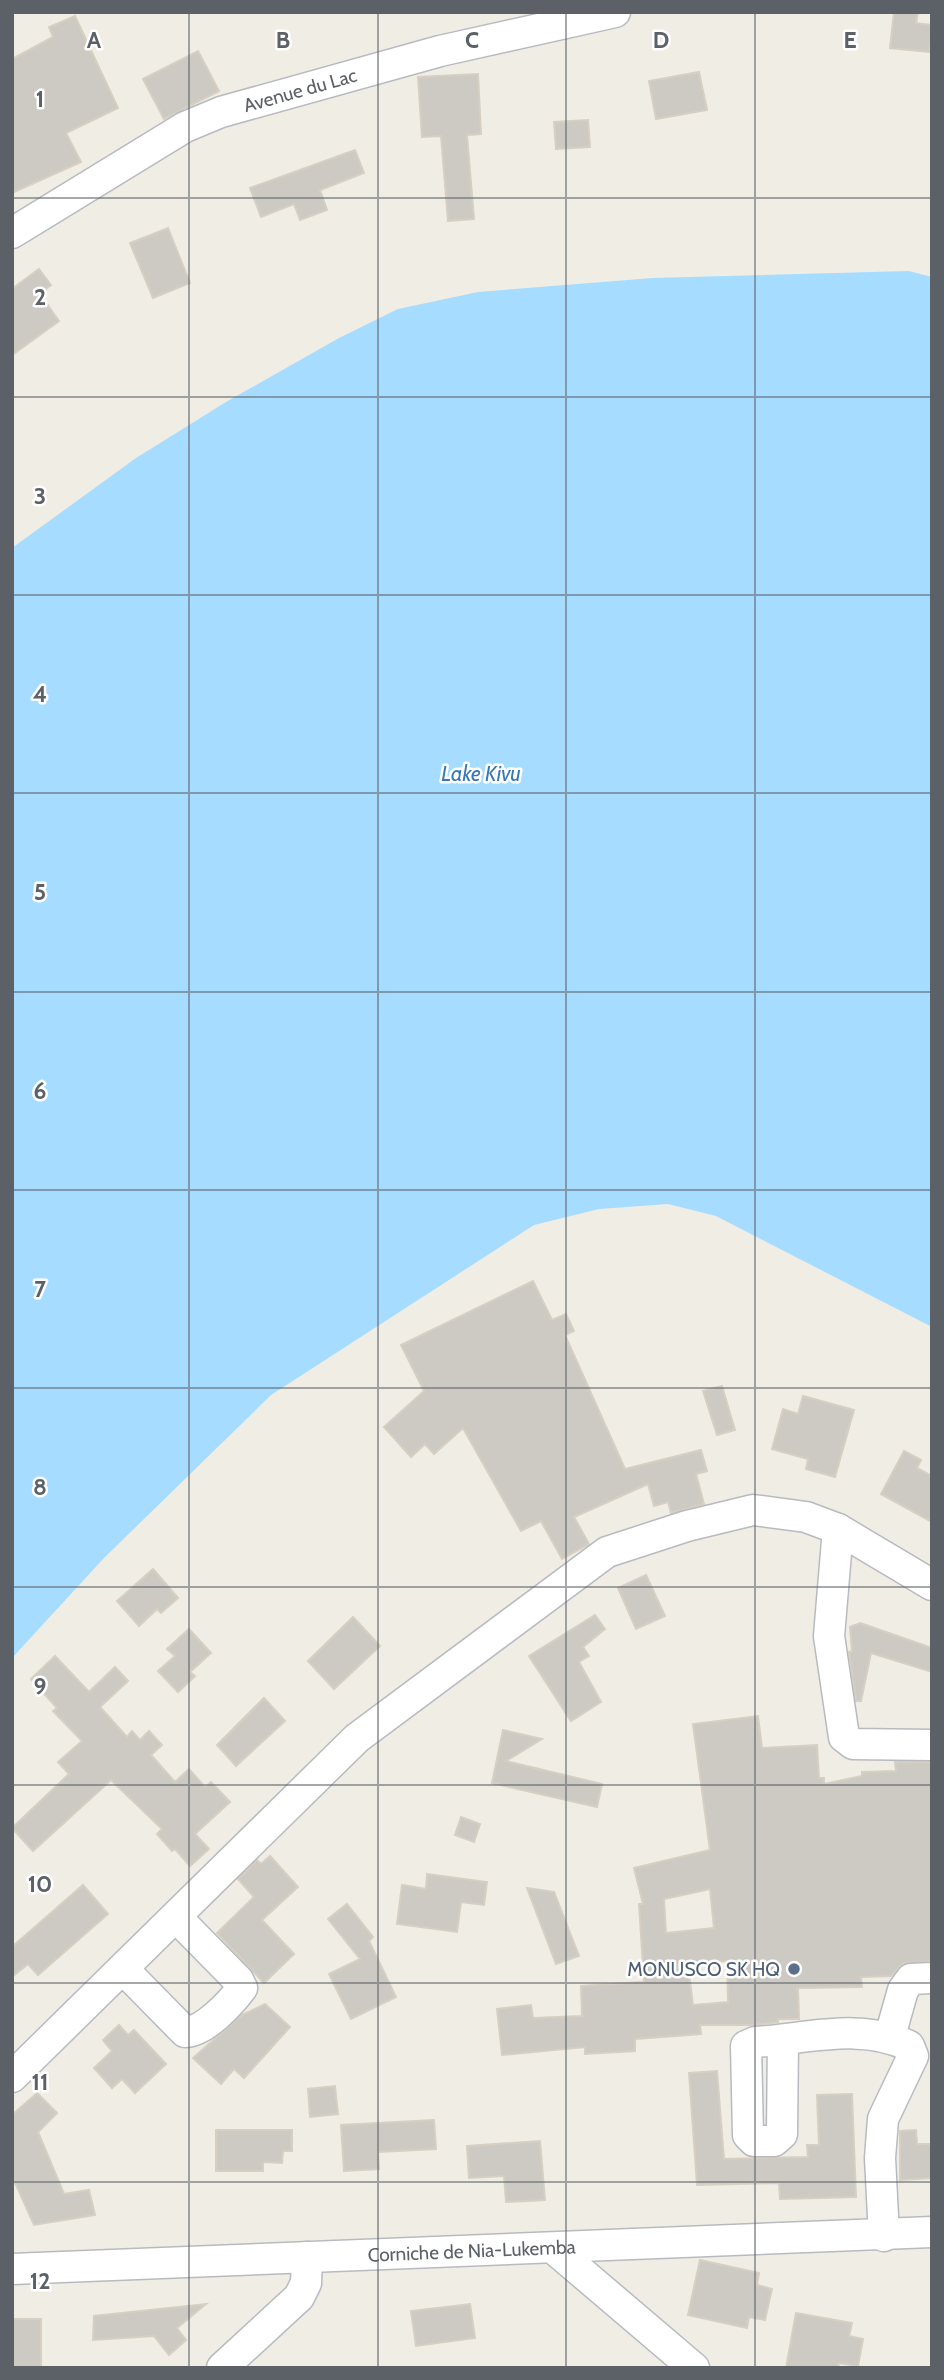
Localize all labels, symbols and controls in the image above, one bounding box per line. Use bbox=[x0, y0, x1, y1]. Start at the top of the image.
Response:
text: A bbox=[87, 26, 102, 54]
text: B bbox=[276, 26, 290, 54]
text: C bbox=[465, 26, 479, 54]
text: D bbox=[653, 26, 669, 54]
text: E bbox=[843, 26, 857, 54]
street label: Avenue du Lac bbox=[241, 64, 360, 117]
text: 1 bbox=[36, 85, 44, 113]
text: 2 bbox=[34, 283, 46, 311]
text: 3 bbox=[34, 482, 46, 510]
text: 4 bbox=[33, 680, 47, 708]
water label: Lake Kivu bbox=[441, 761, 521, 786]
text: 5 bbox=[34, 878, 46, 906]
text: 6 bbox=[34, 1077, 46, 1105]
text: 7 bbox=[34, 1275, 46, 1303]
text: 8 bbox=[33, 1473, 47, 1501]
text: 9 bbox=[34, 1672, 46, 1700]
text: 10 bbox=[28, 1870, 52, 1898]
place label: MONUSCO SK HQ bbox=[627, 1958, 780, 1981]
marker: MONUSCO SK HQ bbox=[786, 1961, 802, 1977]
text: 11 bbox=[32, 2068, 48, 2096]
street label: Corniche de Nia-Lukemba bbox=[367, 2235, 576, 2267]
text: 12 bbox=[30, 2267, 50, 2295]

